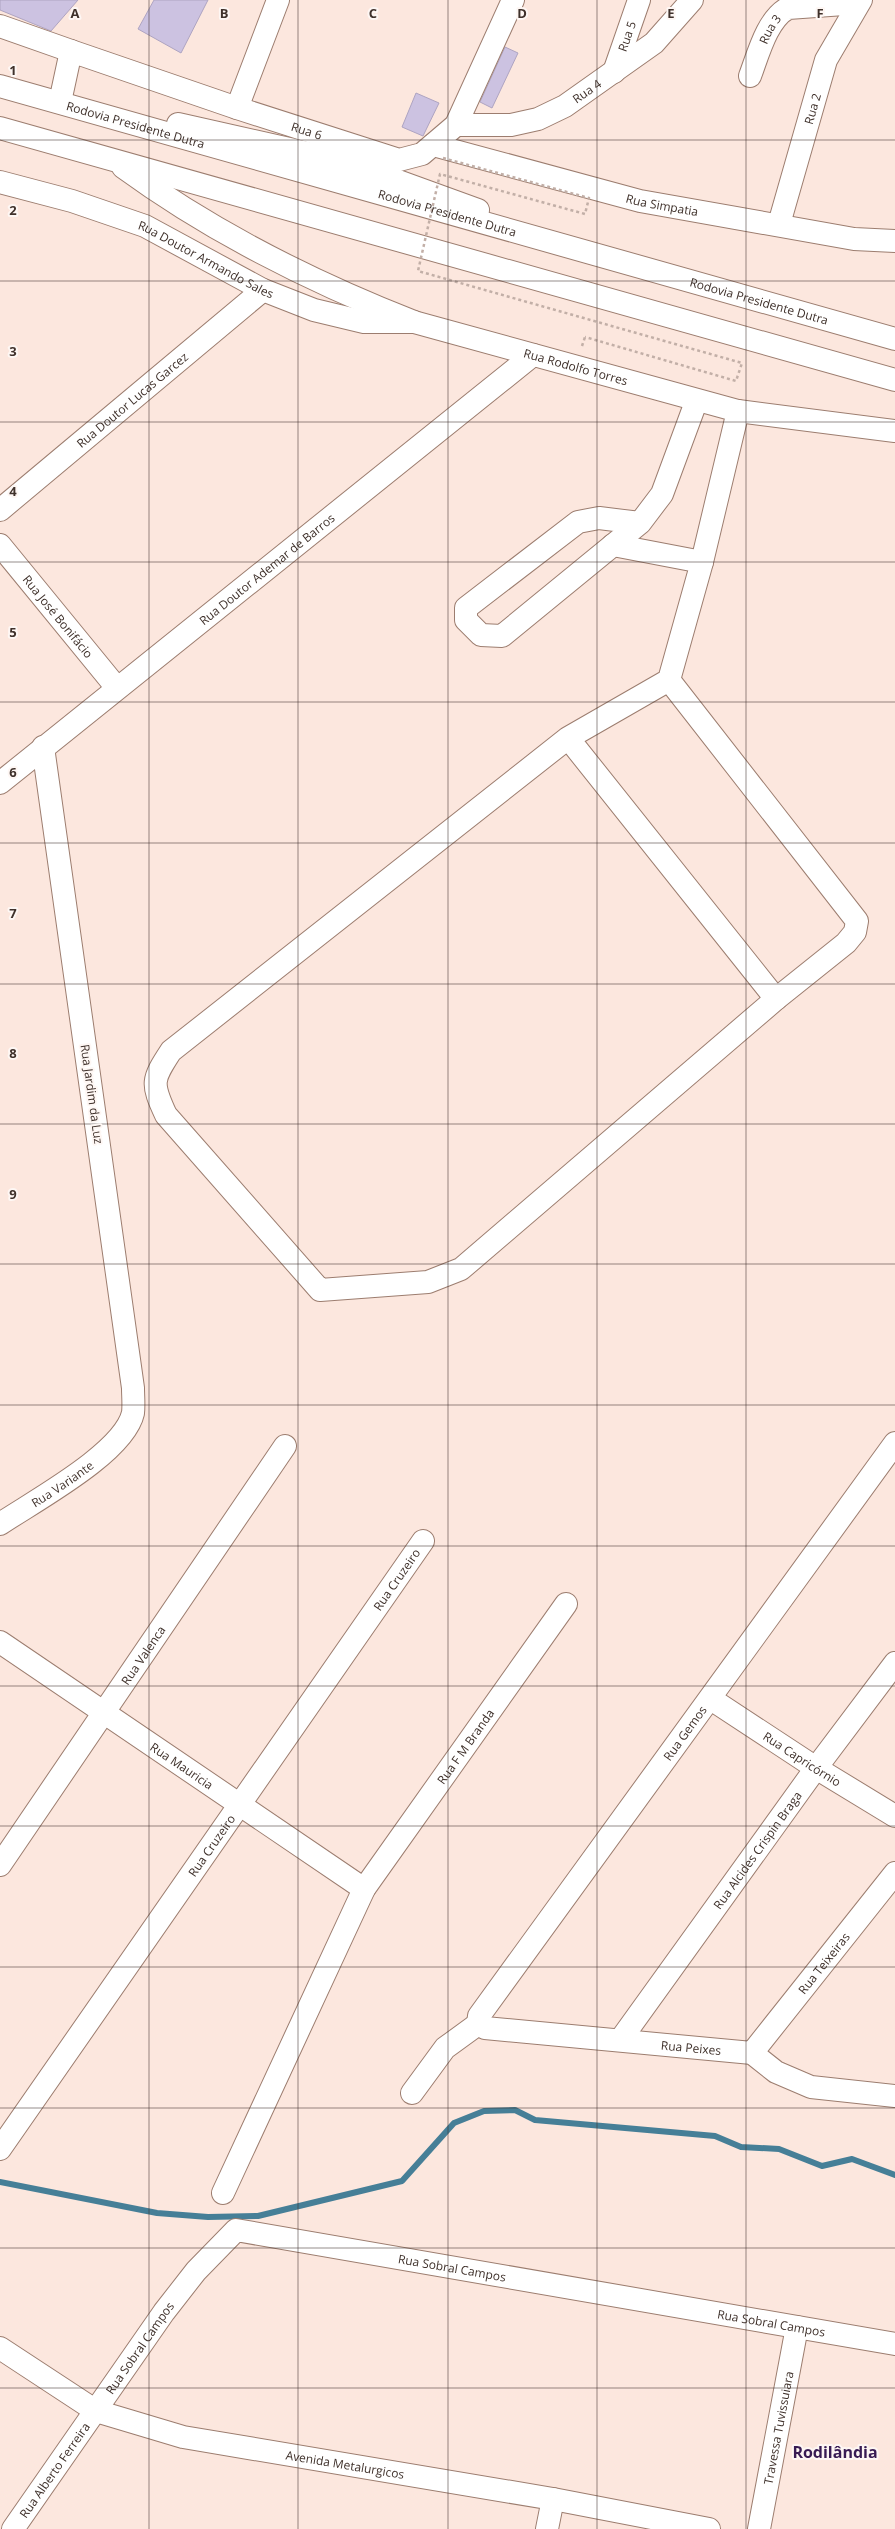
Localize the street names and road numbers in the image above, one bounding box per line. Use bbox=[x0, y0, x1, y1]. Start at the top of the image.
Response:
street label: Rua 3 bbox=[754, 10, 785, 46]
street label: Rua 5 bbox=[613, 18, 640, 54]
street label: Rua 4 bbox=[569, 75, 604, 107]
street label: Rua 2 bbox=[800, 91, 825, 126]
street label: Rodovia Presidente Dutra bbox=[64, 97, 207, 152]
street label: Rua 6 bbox=[289, 118, 324, 143]
street label: Rodovia Presidente Dutra bbox=[376, 185, 519, 240]
street label: Rua Simpatia bbox=[624, 189, 700, 220]
street label: Rua Doutor Armando Sales bbox=[136, 216, 276, 302]
street label: Rodovia Presidente Dutra bbox=[688, 273, 830, 328]
street label: Rua Rodolfo Torres bbox=[522, 344, 630, 389]
street label: Rua Doutor Lucas Garcez bbox=[73, 348, 192, 451]
street label: Rua Doutor Ademar de Barros bbox=[195, 509, 338, 628]
street label: Rua José Bonifácio bbox=[19, 571, 97, 661]
street label: Rua Jardim da Luz bbox=[77, 1043, 107, 1145]
street label: Rua Variante bbox=[28, 1456, 97, 1511]
street label: Rua Cruzeiro bbox=[369, 1545, 424, 1614]
street label: Rua Valenca bbox=[117, 1622, 169, 1688]
street label: Rua Gemos bbox=[659, 1702, 710, 1764]
street label: Rua F M Branda bbox=[433, 1705, 498, 1787]
street label: Rua Capricórnio bbox=[760, 1727, 844, 1790]
street label: Rua Mauricia bbox=[147, 1738, 217, 1793]
street label: Rua Alcides Crispin Braga bbox=[709, 1787, 805, 1912]
street label: Rua Cruzeiro bbox=[184, 1811, 239, 1880]
street label: Rua Teixeiras bbox=[794, 1928, 853, 1997]
street label: Rua Peixes bbox=[660, 2036, 722, 2059]
street label: Rua Sobral Campos bbox=[397, 2250, 508, 2285]
street label: Rua Sobral Campos bbox=[101, 2298, 178, 2397]
street label: Rua Sobral Campos bbox=[716, 2305, 827, 2340]
street label: Travessa Tuvissuiara bbox=[759, 2370, 797, 2486]
street label: Rua Alberto Ferreira bbox=[15, 2419, 93, 2521]
street label: Avenida Metalurgicos bbox=[285, 2446, 406, 2483]

